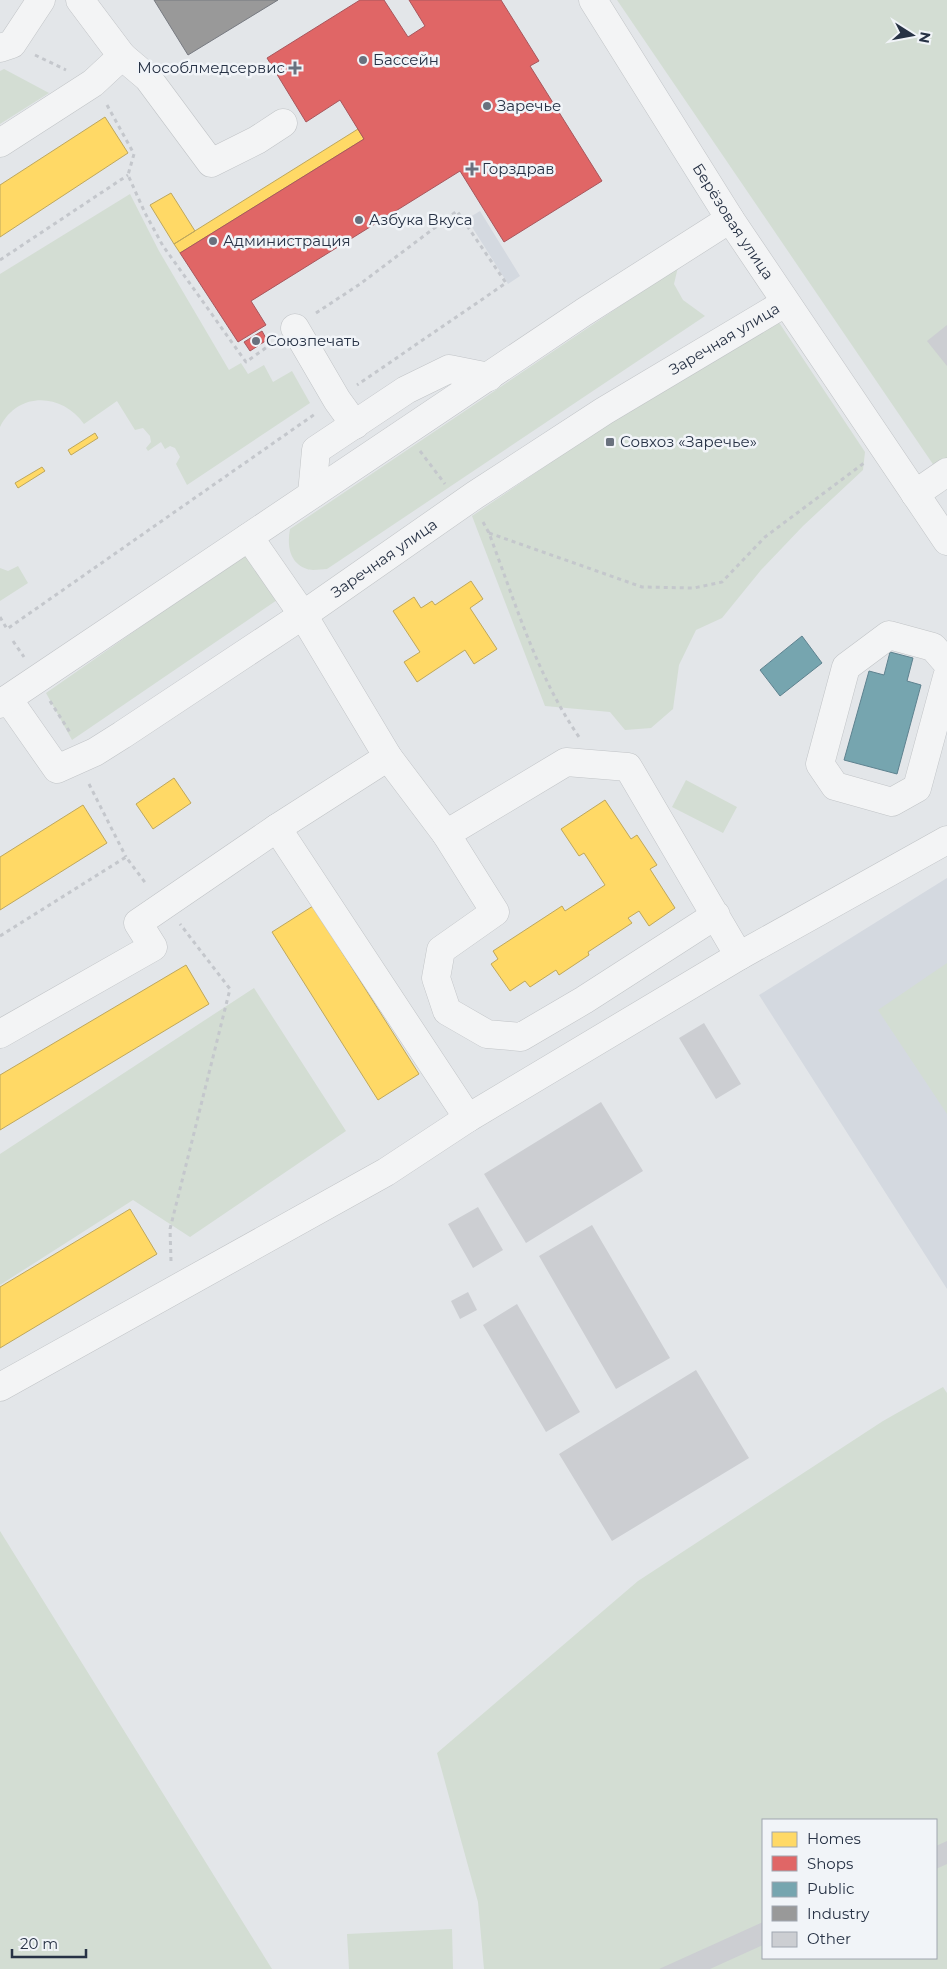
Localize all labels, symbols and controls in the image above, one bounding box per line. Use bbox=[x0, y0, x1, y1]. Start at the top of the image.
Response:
north arrow bbox=[887, 10, 937, 60]
text: N bbox=[915, 30, 935, 45]
place label: Бассейн bbox=[373, 50, 439, 69]
marker: Бассейн bbox=[357, 54, 369, 66]
place label: Мособлмедсервис bbox=[137, 58, 285, 77]
marker: Мособлмедсервис bbox=[289, 62, 301, 74]
place label: Заречье bbox=[497, 96, 561, 115]
marker: Заречье bbox=[481, 100, 493, 112]
place label: Горздрав bbox=[482, 159, 555, 178]
street label: Берёзовая улица bbox=[689, 160, 778, 283]
marker: Горздрав bbox=[466, 163, 478, 175]
place label: Азбука Вкуса bbox=[369, 210, 472, 229]
marker: Азбука Вкуса bbox=[353, 214, 365, 226]
place label: Администрация bbox=[223, 231, 351, 250]
marker: Администрация bbox=[207, 235, 219, 247]
street label: Заречная улица bbox=[665, 298, 783, 379]
place label: Союзпечать bbox=[266, 331, 360, 350]
marker: Союзпечать bbox=[250, 335, 262, 347]
place label: Совхоз «Заречье» bbox=[620, 432, 757, 451]
marker: Совхоз «Заречье» bbox=[604, 436, 616, 448]
street label: Заречная улица bbox=[327, 514, 441, 602]
legend bbox=[762, 1819, 937, 1959]
text: Homes bbox=[807, 1829, 861, 1848]
text: Shops bbox=[807, 1854, 853, 1873]
text: Public bbox=[807, 1879, 855, 1898]
text: Industry bbox=[807, 1904, 870, 1923]
scale bar bbox=[12, 1926, 86, 1958]
text: Other bbox=[807, 1929, 851, 1948]
text: 20 m bbox=[20, 1934, 58, 1953]

